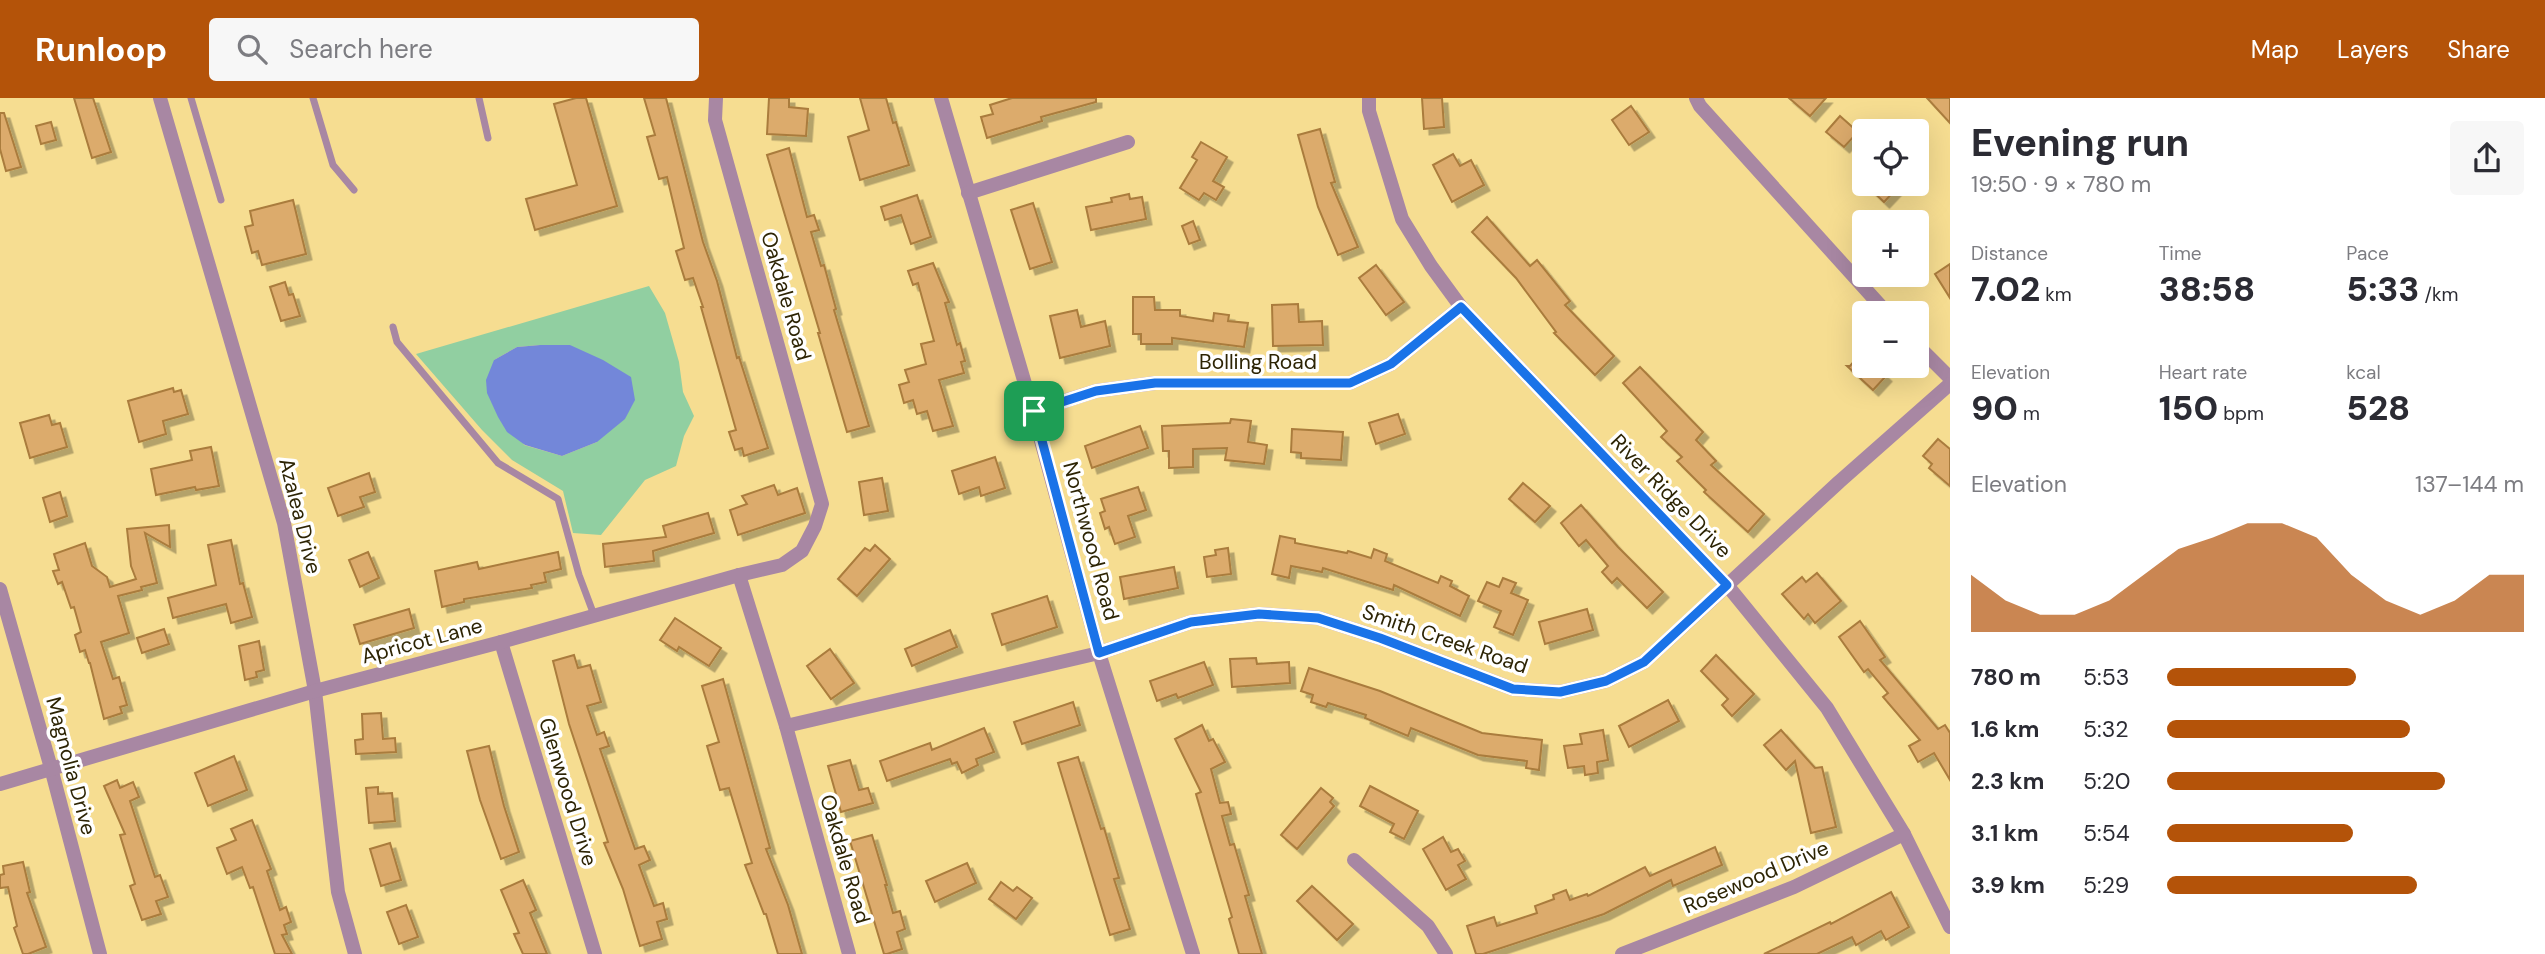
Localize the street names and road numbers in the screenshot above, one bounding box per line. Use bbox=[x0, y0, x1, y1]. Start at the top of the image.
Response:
street label: Oakdale Road bbox=[754, 228, 818, 364]
street label: Bolling Road bbox=[1199, 348, 1317, 376]
street label: River Ridge Drive bbox=[1604, 428, 1738, 564]
street label: Azalea Drive bbox=[272, 455, 328, 577]
street label: Northwood Road bbox=[1056, 459, 1126, 623]
street label: Smith Creek Road bbox=[1359, 598, 1531, 680]
street label: Apricot Lane bbox=[358, 611, 486, 671]
street label: Magnolia Drive bbox=[39, 694, 103, 838]
street label: Glenwood Drive bbox=[532, 714, 604, 870]
street label: Oakdale Road bbox=[813, 791, 877, 927]
street label: Rosewood Drive bbox=[1679, 834, 1833, 920]

